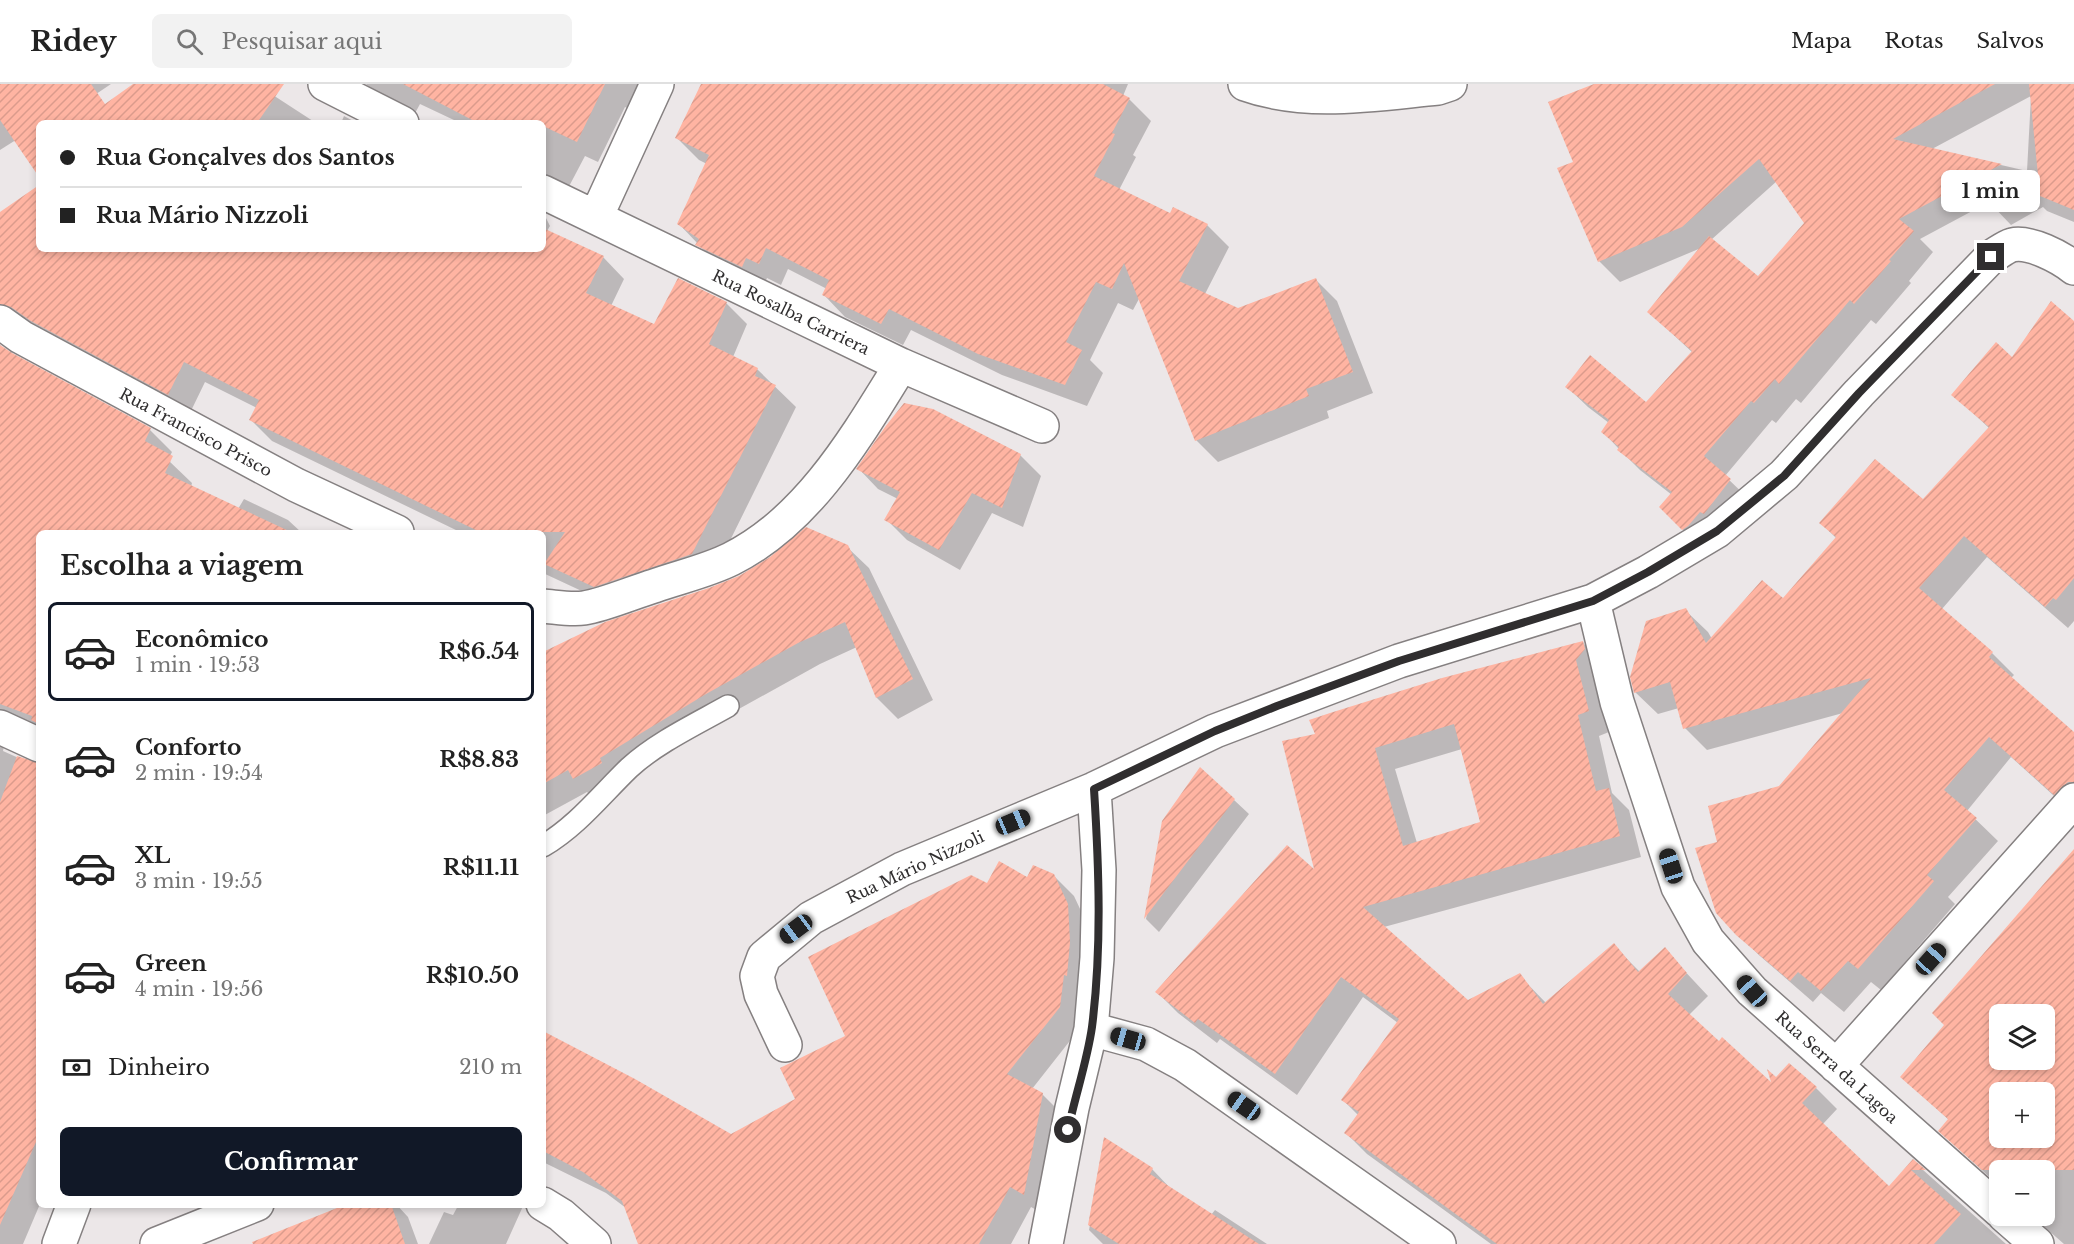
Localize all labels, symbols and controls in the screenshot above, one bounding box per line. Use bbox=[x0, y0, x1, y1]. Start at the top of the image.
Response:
search box bbox=[152, 14, 572, 68]
text: Ridey bbox=[30, 24, 116, 59]
icon: search bbox=[173, 25, 206, 58]
text: Pesquisar aqui bbox=[221, 28, 382, 55]
text: Mapa bbox=[1791, 28, 1851, 54]
text: Rotas bbox=[1884, 28, 1944, 54]
text: Salvos bbox=[1977, 28, 2044, 54]
text: Rua Gonçalves dos Santos bbox=[96, 144, 395, 171]
callout: 1 min bbox=[1942, 170, 2040, 212]
text: 1 min bbox=[1962, 179, 2019, 203]
text: Rua Mário Nizzoli bbox=[96, 202, 308, 229]
route end bbox=[1977, 243, 2004, 270]
street label: Rua Rosalba Carriera bbox=[709, 265, 873, 359]
street label: Rua Francisco Prisco bbox=[116, 383, 276, 481]
text: Escolha a viagem bbox=[60, 549, 304, 582]
icon: car bbox=[63, 625, 117, 679]
text: Econômico bbox=[135, 626, 268, 653]
text: R$6.54 bbox=[439, 638, 519, 665]
text: 1 min · 19:53 bbox=[135, 653, 260, 677]
icon: car bbox=[63, 733, 117, 787]
text: Conforto bbox=[135, 734, 241, 761]
text: R$8.83 bbox=[439, 746, 519, 773]
text: 2 min · 19:54 bbox=[135, 761, 263, 785]
car bbox=[993, 807, 1033, 837]
street label: Rua Mário Nizzoli bbox=[843, 826, 988, 908]
icon: car bbox=[63, 841, 117, 895]
text: XL bbox=[135, 842, 170, 869]
car bbox=[1657, 846, 1685, 886]
text: R$11.11 bbox=[443, 854, 519, 881]
text: 3 min · 19:55 bbox=[135, 869, 263, 893]
car bbox=[776, 911, 816, 947]
car bbox=[1912, 940, 1950, 978]
icon: car bbox=[63, 949, 117, 1003]
text: Green bbox=[135, 950, 207, 977]
text: R$10.50 bbox=[426, 962, 519, 989]
car bbox=[1733, 972, 1771, 1010]
text: 4 min · 19:56 bbox=[135, 977, 263, 1001]
map controls bbox=[1989, 1004, 2055, 1226]
button: layers bbox=[1989, 1004, 2055, 1070]
street label: Rua Serra da Lagoa bbox=[1772, 1007, 1903, 1127]
car bbox=[1108, 1025, 1148, 1053]
icon: cash bbox=[60, 1051, 93, 1084]
text: Dinheiro bbox=[108, 1054, 210, 1081]
text: 210 m bbox=[459, 1055, 522, 1079]
button: + bbox=[1989, 1082, 2055, 1148]
car bbox=[1224, 1088, 1264, 1124]
route start bbox=[1054, 1116, 1081, 1143]
button: Confirmar bbox=[60, 1127, 522, 1196]
button: − bbox=[1989, 1160, 2055, 1226]

